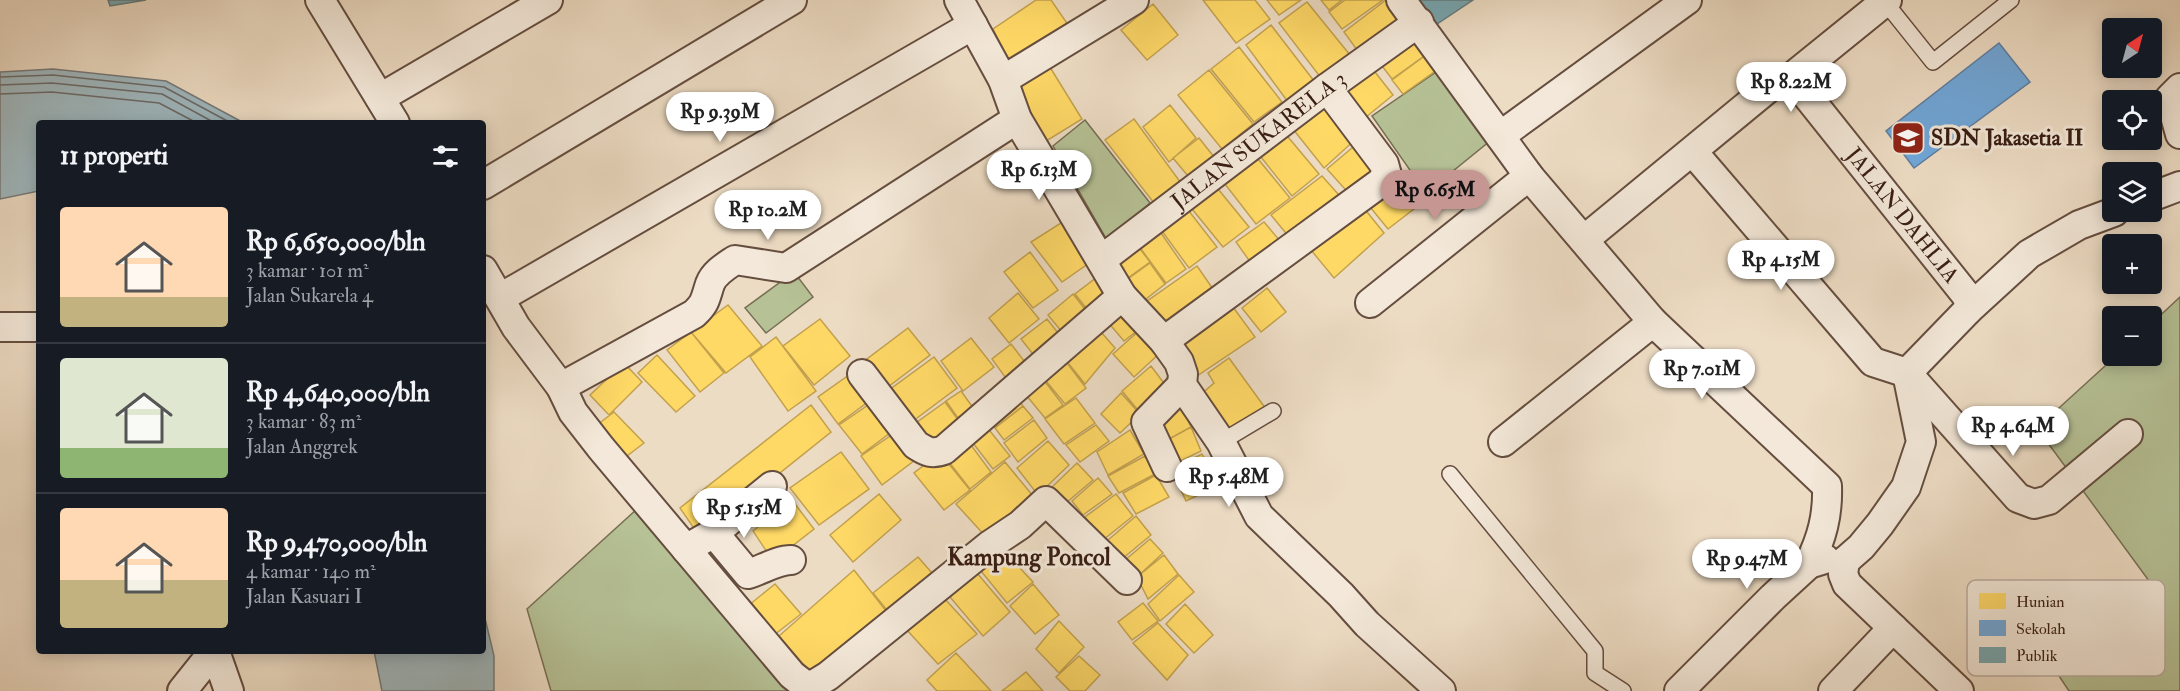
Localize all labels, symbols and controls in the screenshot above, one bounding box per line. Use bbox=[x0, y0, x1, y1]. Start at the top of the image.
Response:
north arrow bbox=[2102, 18, 2162, 78]
map controls bbox=[2102, 18, 2162, 366]
pin: Rp 8.22M bbox=[1729, 62, 1853, 113]
street label: JALAN SUKARELA 3 bbox=[1165, 65, 1352, 216]
text: Rp 8.22M bbox=[1750, 69, 1832, 94]
button: locate bbox=[2102, 90, 2162, 150]
pin: Rp 9.39M bbox=[658, 92, 782, 143]
text: Rp 9.39M bbox=[680, 99, 760, 124]
school or university icon: SDN Jakasetia II bbox=[1890, 120, 1926, 156]
place label: SDN Jakasetia II bbox=[1931, 124, 2083, 153]
text: 11 properti bbox=[60, 140, 168, 172]
icon: filters bbox=[429, 140, 462, 173]
street label: JALAN DAHLIA bbox=[1839, 141, 1965, 289]
pin: Rp 6.13M bbox=[977, 150, 1101, 201]
text: Rp 6.13M bbox=[1001, 157, 1077, 182]
button: layers bbox=[2102, 162, 2162, 222]
pin: Rp 6.65M bbox=[1373, 170, 1497, 221]
text: Rp 6.65M bbox=[1395, 177, 1475, 202]
pin: Rp 10.2M bbox=[706, 190, 830, 241]
text: Rp 10.2M bbox=[728, 197, 808, 222]
text: Rp 6,650,000/bln bbox=[246, 226, 426, 258]
icon: home bbox=[108, 231, 180, 303]
button: + bbox=[2102, 234, 2162, 294]
pin: Rp 4.15M bbox=[1719, 240, 1843, 291]
text: Rp 4.15M bbox=[1742, 247, 1820, 272]
text: 3 kamar · 101 m² bbox=[246, 258, 369, 283]
text: Jalan Sukarela 4 bbox=[246, 283, 373, 308]
button: − bbox=[2102, 306, 2162, 366]
pin: Rp 7.01M bbox=[1640, 349, 1764, 400]
text: Rp 7.01M bbox=[1663, 356, 1741, 381]
text: Rp 4,640,000/bln bbox=[246, 377, 430, 409]
icon: home bbox=[108, 382, 180, 454]
pin: Rp 4.64M bbox=[1951, 406, 2075, 457]
text: 3 kamar · 83 m² bbox=[246, 409, 361, 434]
text: Rp 4.64M bbox=[1971, 413, 2055, 438]
text: Jalan Anggrek bbox=[246, 434, 358, 459]
pin: Rp 5.48M bbox=[1167, 457, 1291, 508]
text: Rp 5.48M bbox=[1189, 464, 1269, 489]
pin: Rp 5.15M bbox=[682, 488, 806, 539]
text: Rp 5.15M bbox=[706, 495, 782, 520]
text: Rp 9,470,000/bln bbox=[246, 527, 428, 559]
icon: home bbox=[108, 532, 180, 604]
pin: Rp 9.47M bbox=[1685, 539, 1809, 590]
district label: Kampung Poncol bbox=[947, 542, 1112, 573]
text: Rp 9.47M bbox=[1706, 546, 1788, 571]
text: 4 kamar · 140 m² bbox=[246, 559, 376, 584]
legend bbox=[1967, 580, 2165, 676]
text: Jalan Kasuari I bbox=[246, 584, 362, 609]
text: Hunian bbox=[2016, 592, 2065, 612]
text: Sekolah bbox=[2016, 619, 2066, 639]
text: Publik bbox=[2016, 646, 2058, 666]

